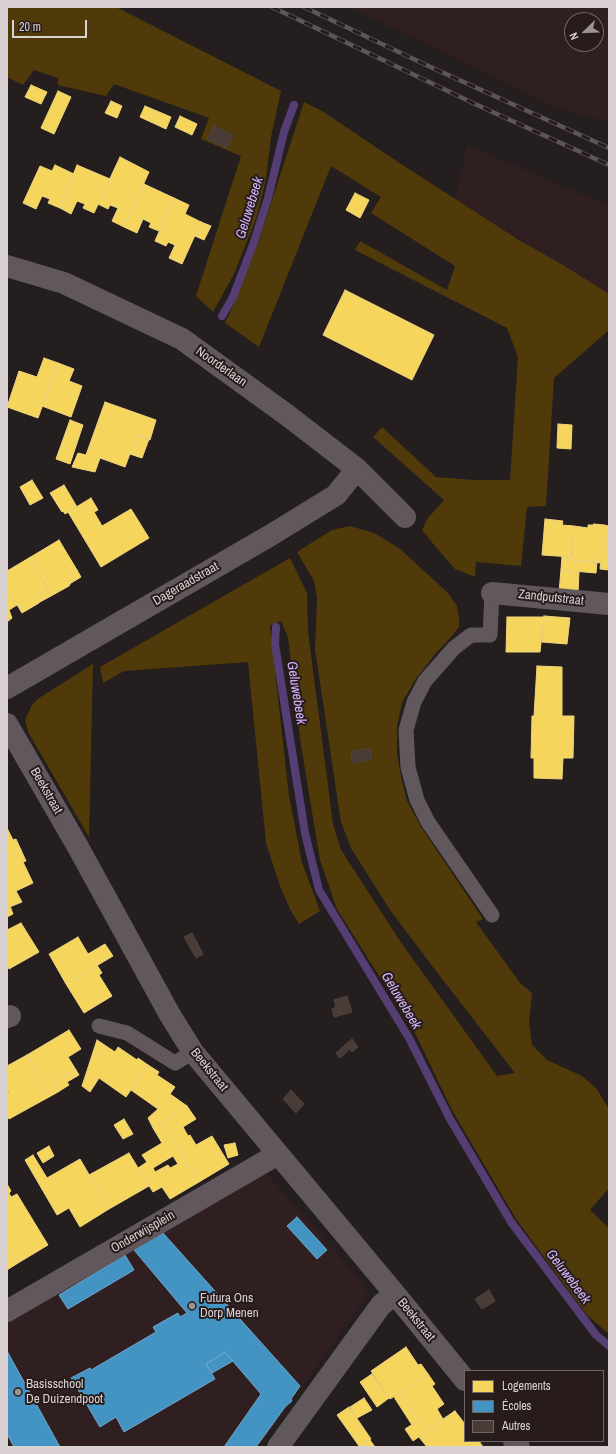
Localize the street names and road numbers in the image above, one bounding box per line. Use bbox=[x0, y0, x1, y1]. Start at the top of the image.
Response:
street label: Noorderlaan bbox=[193, 344, 249, 390]
street label: Dageraadstraat bbox=[150, 559, 222, 609]
street label: Zandputstraat bbox=[517, 587, 585, 609]
street label: Beekstraat bbox=[27, 765, 65, 817]
street label: Beekstraat bbox=[187, 1045, 231, 1095]
street label: Onderwijsplein bbox=[108, 1207, 178, 1257]
street label: Beekstraat bbox=[394, 1295, 438, 1345]

